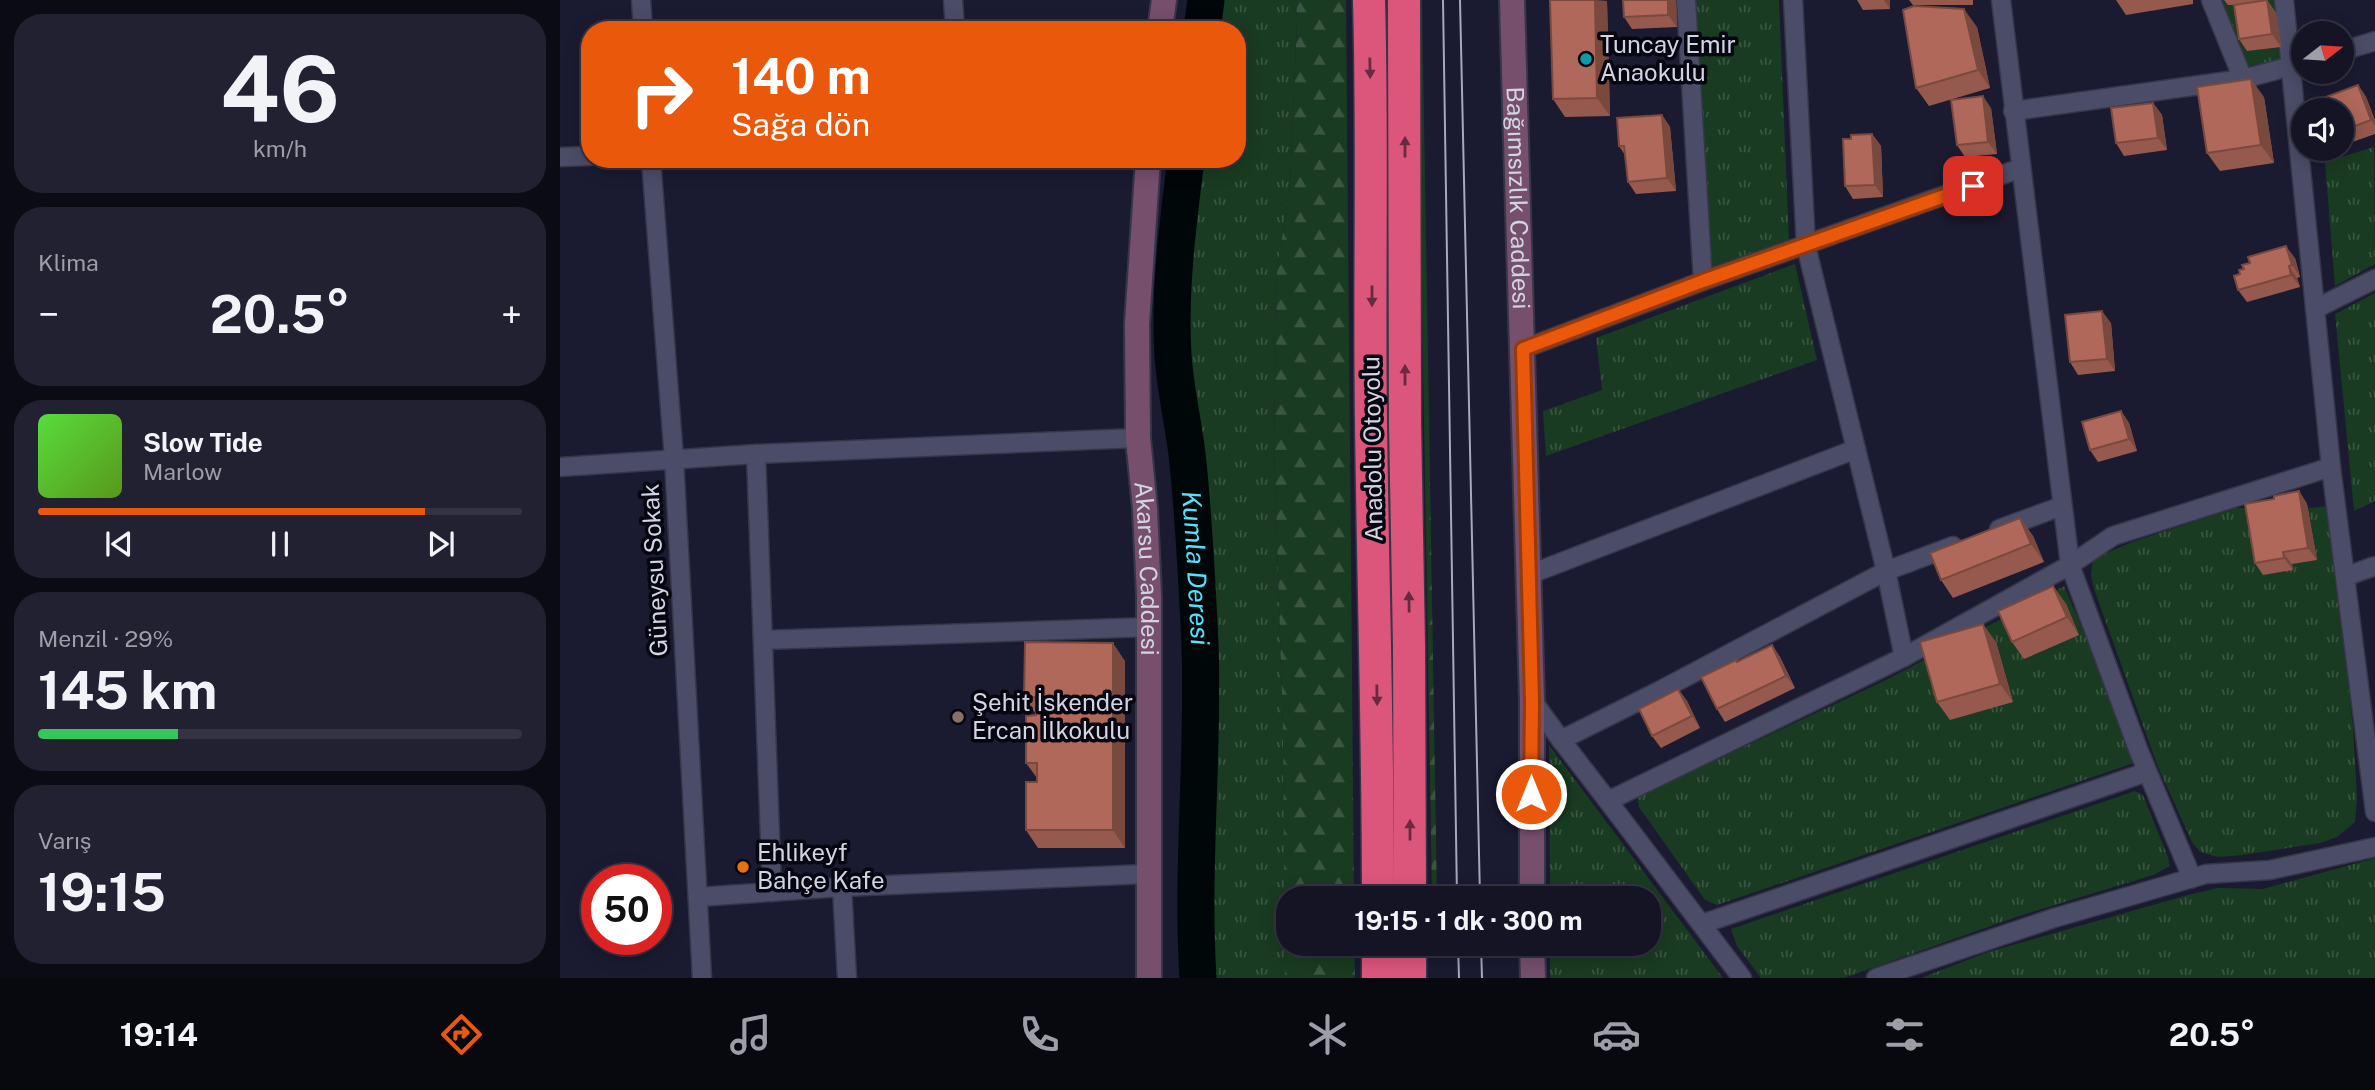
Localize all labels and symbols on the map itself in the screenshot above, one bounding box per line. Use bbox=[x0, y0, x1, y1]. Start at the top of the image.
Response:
north arrow bbox=[2291, 21, 2354, 84]
place label: Tuncay Emir Anaokulu bbox=[1600, 30, 1736, 86]
marker: Tuncay Emir Anaokulu bbox=[1578, 51, 1594, 67]
one-way arrow bbox=[1364, 57, 1376, 79]
street label: Bağımsızlık Caddesi bbox=[1501, 86, 1536, 310]
one-way arrow bbox=[1399, 136, 1411, 158]
pin bbox=[1943, 156, 2003, 216]
one-way arrow bbox=[1366, 285, 1377, 307]
street label: Anadolu Otoyolu bbox=[1356, 356, 1388, 542]
one-way arrow bbox=[1399, 363, 1411, 385]
street label: Akarsu Caddesi bbox=[1129, 480, 1164, 655]
street label: Güneysu Sokak bbox=[635, 483, 673, 657]
water label: Kumla Deresi bbox=[1176, 489, 1216, 647]
one-way arrow bbox=[1403, 591, 1414, 613]
one-way arrow bbox=[1371, 684, 1383, 706]
place label: Şehit İskender Ercan İlkokulu bbox=[972, 688, 1133, 744]
marker: Şehit İskender Ercan İlkokulu bbox=[950, 709, 966, 725]
position arrow bbox=[1494, 757, 1568, 831]
one-way arrow bbox=[1404, 818, 1416, 840]
place label: Ehlikeyf Bahçe Kafe bbox=[757, 838, 885, 894]
marker: Ehlikeyf Bahçe Kafe bbox=[735, 859, 751, 875]
speed limit sign: 50 bbox=[581, 864, 672, 955]

